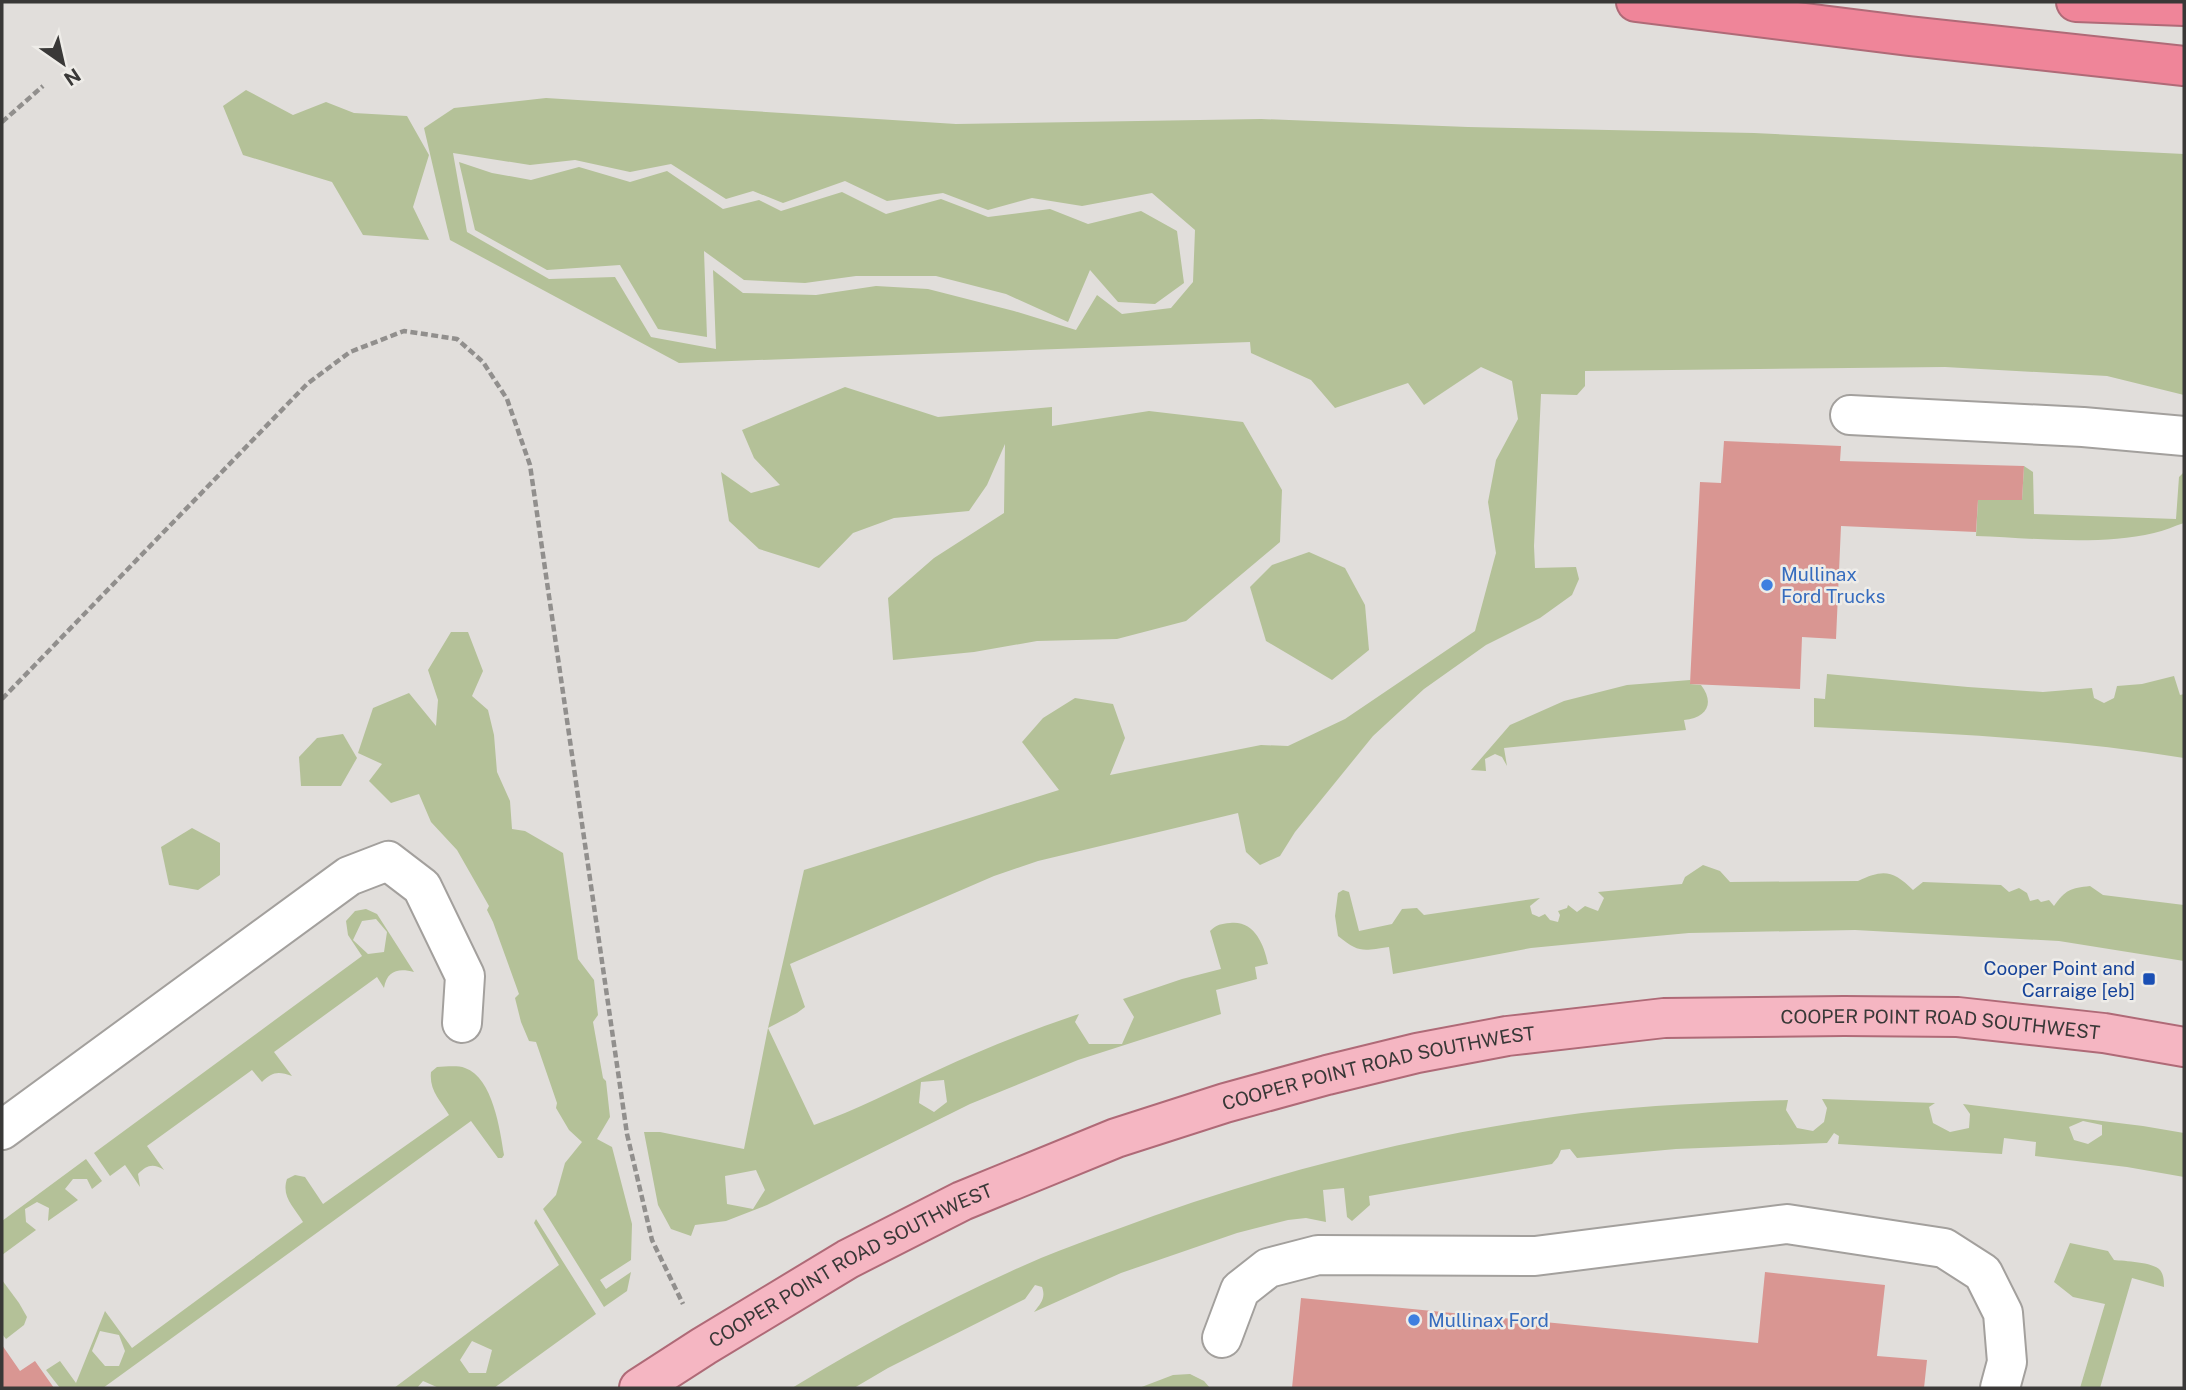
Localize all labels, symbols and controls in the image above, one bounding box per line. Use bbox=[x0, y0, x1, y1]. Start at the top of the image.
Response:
north arrow bbox=[28, 28, 98, 98]
text: N bbox=[60, 64, 85, 90]
place label: Mullinax Ford Trucks bbox=[1781, 563, 1885, 607]
marker: Mullinax Ford Trucks bbox=[1759, 577, 1775, 593]
place label: Cooper Point and Carraige [eb] bbox=[1983, 957, 2135, 1001]
marker: Cooper Point and Carraige [eb] bbox=[2141, 971, 2157, 987]
street label: COOPER POINT ROAD SOUTHWEST bbox=[1780, 1005, 2101, 1043]
street label: COOPER POINT ROAD SOUTHWEST bbox=[1220, 1022, 1536, 1114]
street label: COOPER POINT ROAD SOUTHWEST bbox=[705, 1179, 995, 1352]
place label: Mullinax Ford bbox=[1428, 1309, 1549, 1331]
marker: Mullinax Ford bbox=[1406, 1312, 1422, 1328]

